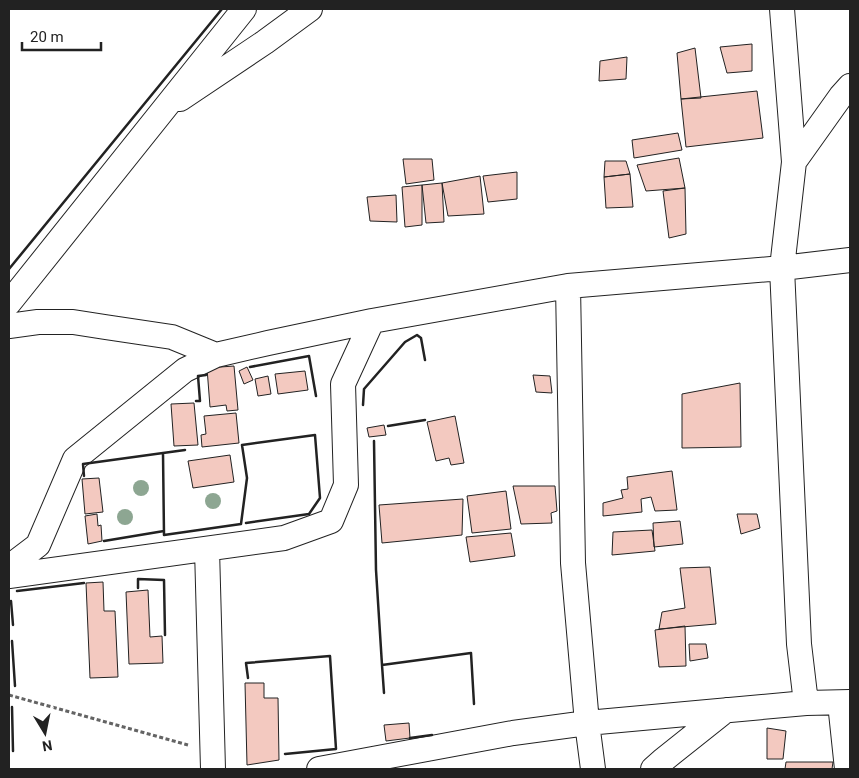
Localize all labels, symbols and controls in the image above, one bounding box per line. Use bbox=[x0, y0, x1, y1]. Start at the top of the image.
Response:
scale bar bbox=[22, 20, 101, 52]
text: 20 m bbox=[30, 28, 64, 46]
north arrow bbox=[20, 708, 70, 758]
text: N bbox=[41, 737, 54, 755]

